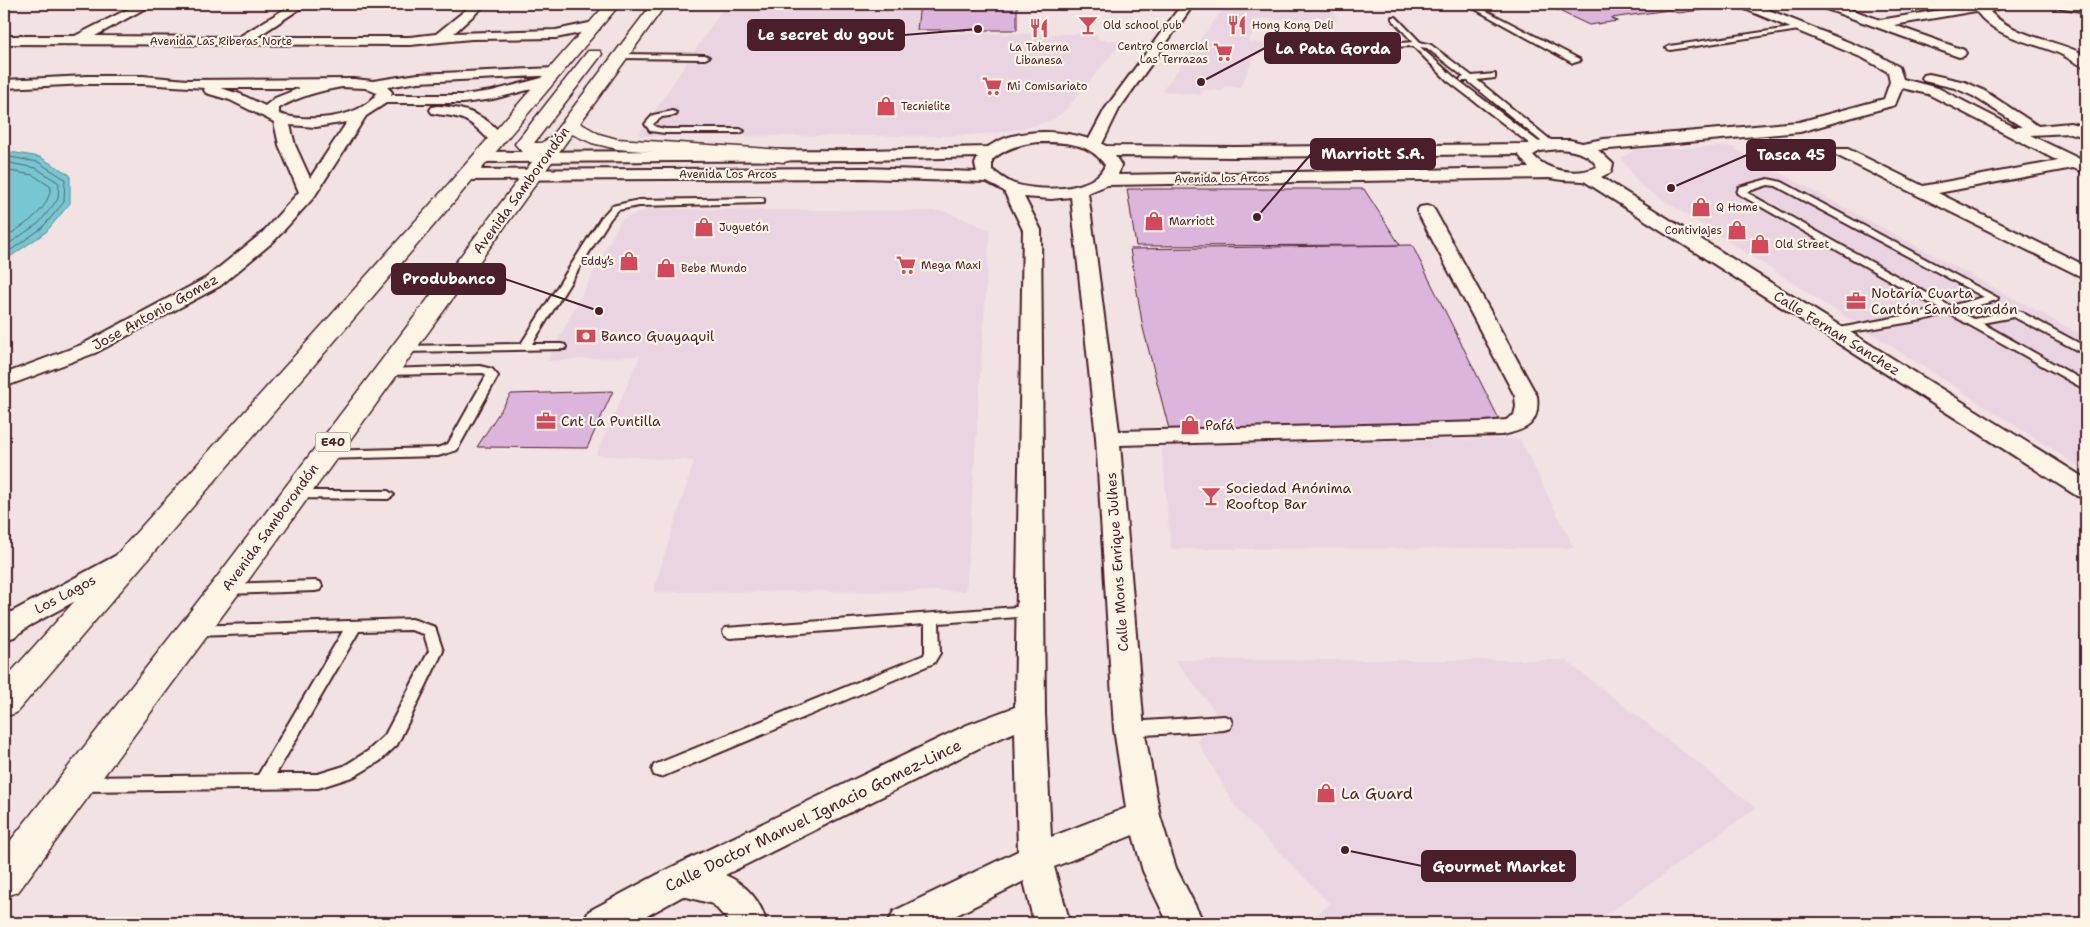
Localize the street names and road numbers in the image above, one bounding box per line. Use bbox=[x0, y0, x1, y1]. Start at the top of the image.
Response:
street label: Avenida Las Riberas Norte bbox=[150, 34, 292, 49]
street label: Avenida Samborondón bbox=[469, 122, 574, 257]
street label: Avenida Los Arcos bbox=[679, 167, 777, 182]
street label: Avenida los Arcos bbox=[1174, 170, 1270, 187]
street label: Jose Antonio Gomez bbox=[89, 270, 221, 354]
street label: Calle Fernan Sanchez bbox=[1770, 287, 1904, 379]
road number: E40 bbox=[316, 432, 350, 452]
street label: Avenida Samborondón bbox=[218, 459, 323, 594]
street label: Calle Mons Enrique Julhes bbox=[1102, 472, 1132, 652]
street label: Los Lagos bbox=[31, 570, 99, 618]
street label: Calle Doctor Manuel Ignacio Gomez-Lince bbox=[662, 734, 965, 897]

